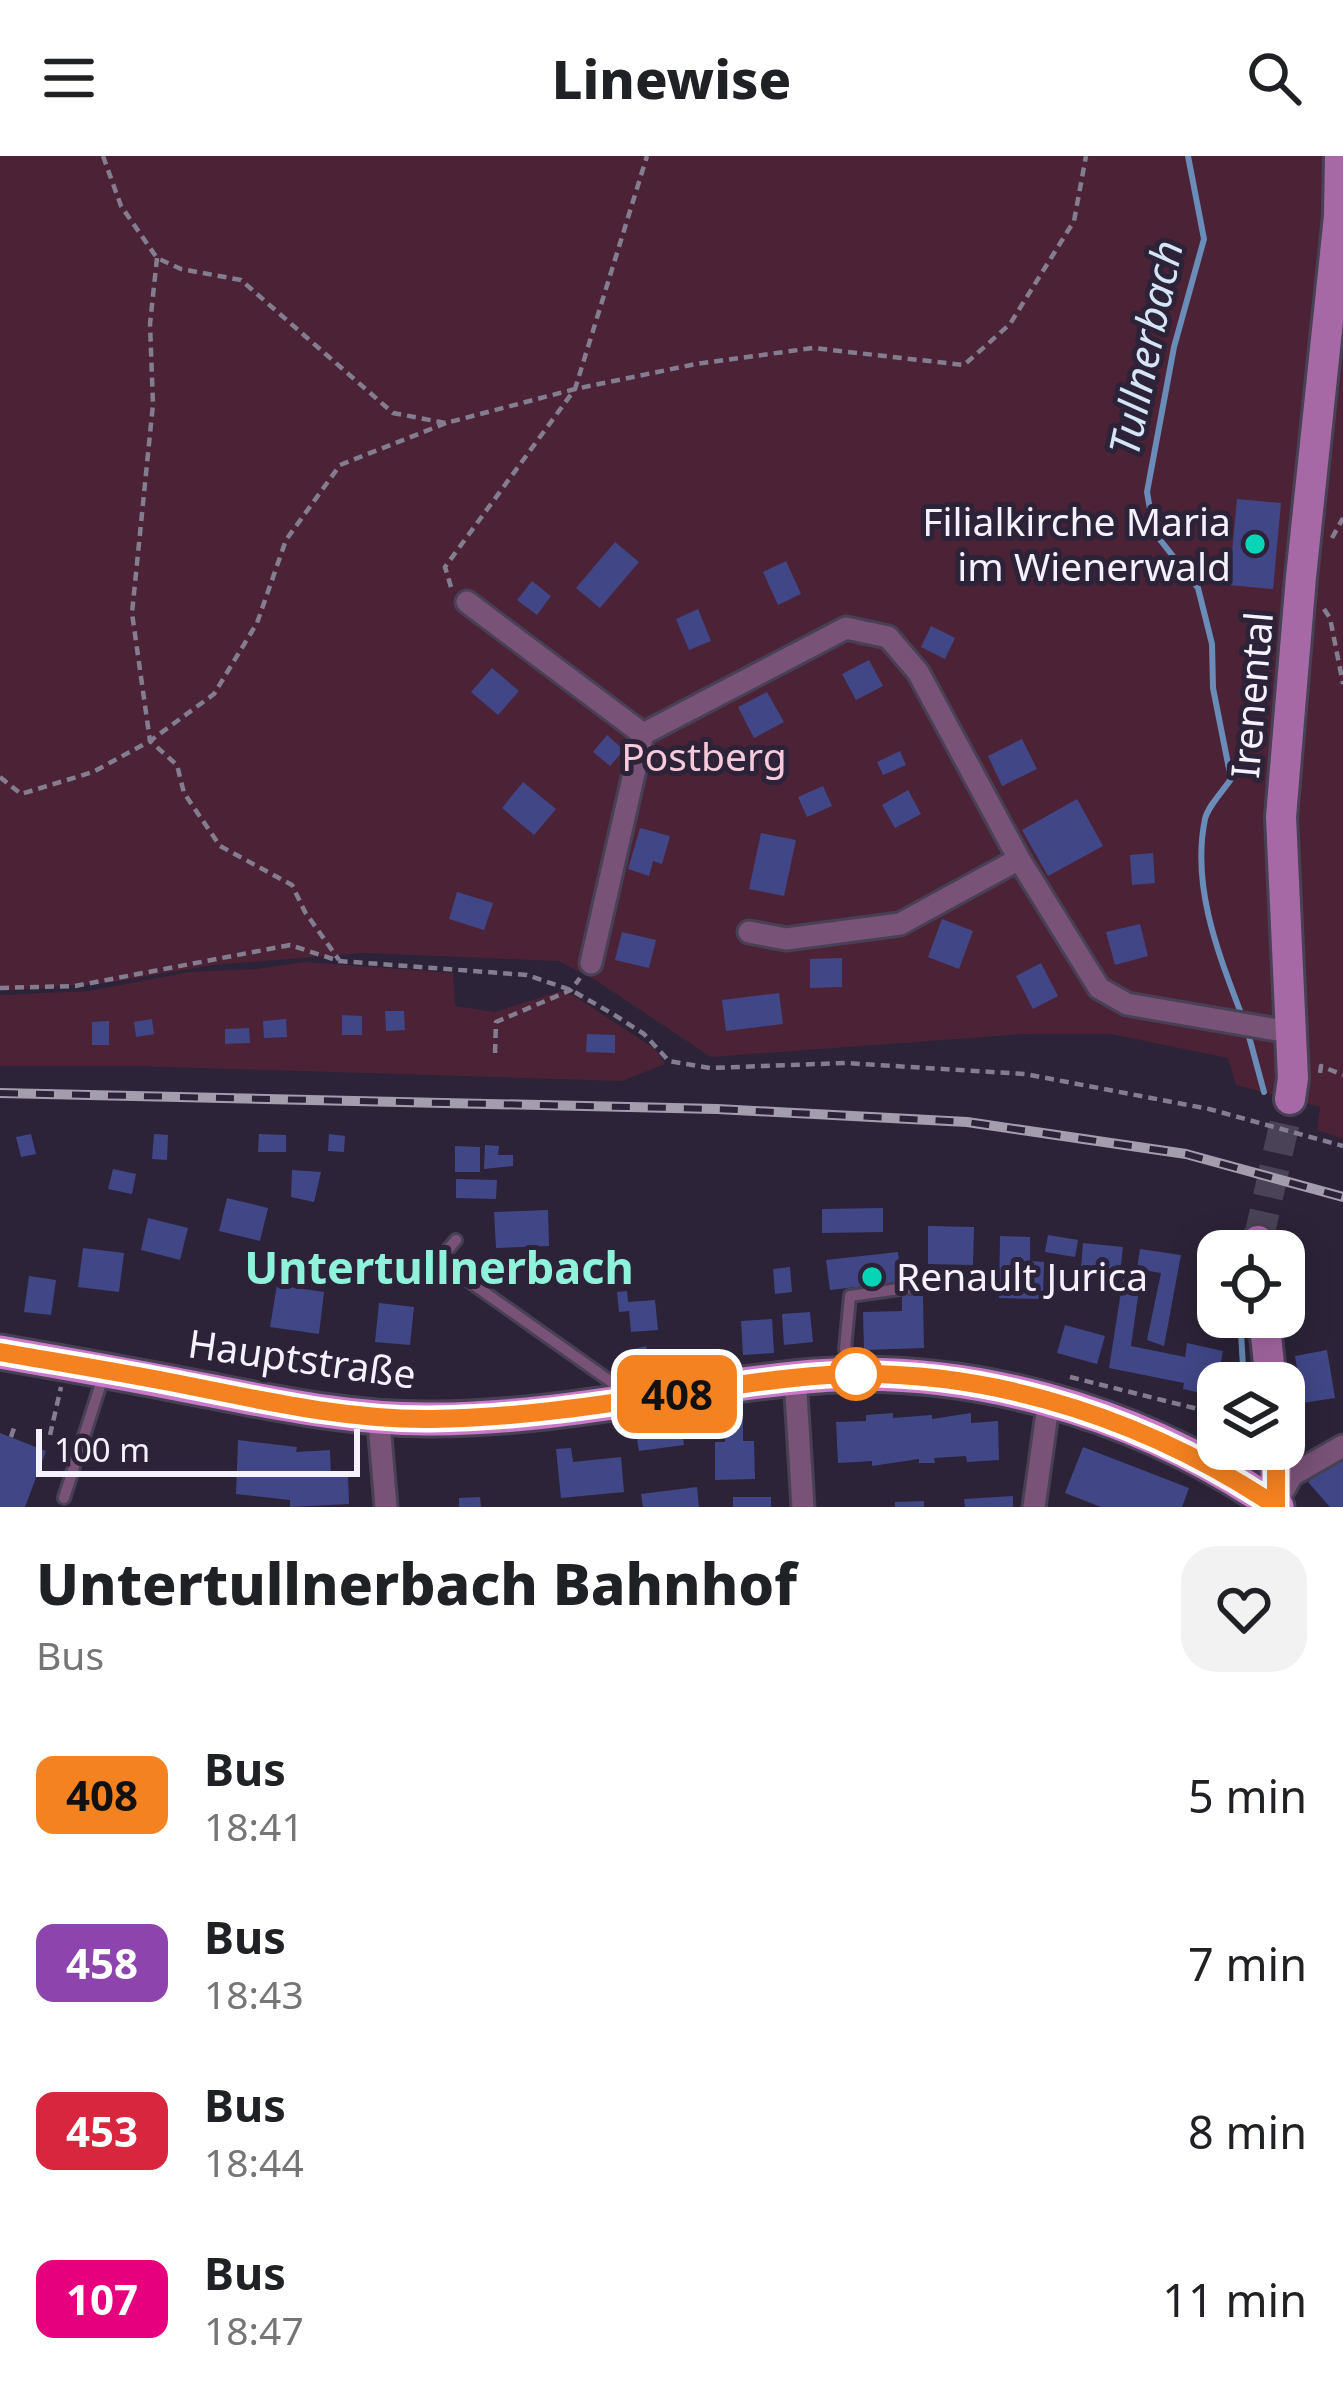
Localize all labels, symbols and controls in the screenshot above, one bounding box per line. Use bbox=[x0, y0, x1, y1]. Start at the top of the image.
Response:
text: Linewise bbox=[552, 41, 791, 115]
icon: menu bbox=[36, 45, 102, 111]
icon: search bbox=[1241, 45, 1307, 111]
water label: Tullnerbach bbox=[1094, 235, 1195, 460]
place label: Filialkirche Maria im Wienerwald bbox=[922, 494, 1231, 592]
marker: Filialkirche Maria im Wienerwald bbox=[1242, 531, 1268, 557]
street label: Irenental bbox=[1217, 609, 1284, 780]
park label: Postberg bbox=[621, 729, 787, 782]
map controls bbox=[1197, 1230, 1305, 1470]
button: locate bbox=[1197, 1230, 1305, 1338]
district label: Untertullnerbach bbox=[244, 1236, 634, 1297]
place label: Renault Jurica bbox=[896, 1249, 1148, 1302]
marker: Renault Jurica bbox=[859, 1264, 885, 1290]
street label: Hauptstraße bbox=[185, 1315, 420, 1400]
unlabelled marker bbox=[831, 1349, 881, 1399]
line badge: 408 bbox=[608, 1355, 746, 1433]
button: layers bbox=[1197, 1362, 1305, 1470]
text: 408 bbox=[641, 1365, 713, 1422]
scale bar bbox=[36, 1423, 360, 1476]
text: 100 m bbox=[54, 1427, 150, 1472]
text: Untertullnerbach Bahnhof bbox=[36, 1544, 797, 1622]
button: heart bbox=[1181, 1546, 1307, 1672]
text: Bus bbox=[36, 1628, 104, 1681]
text: Bus bbox=[204, 1738, 286, 1799]
text: 5 min bbox=[1188, 1765, 1307, 1826]
text: 408 bbox=[66, 1766, 138, 1823]
text: 18:41 bbox=[204, 1799, 304, 1852]
text: Bus bbox=[204, 1906, 286, 1967]
text: 7 min bbox=[1188, 1933, 1307, 1994]
text: 458 bbox=[66, 1934, 138, 1991]
text: 18:43 bbox=[204, 1967, 304, 2020]
text: Bus bbox=[204, 2074, 286, 2135]
text: 8 min bbox=[1188, 2101, 1307, 2162]
text: 453 bbox=[66, 2102, 138, 2159]
text: 18:44 bbox=[204, 2135, 304, 2188]
text: Bus bbox=[204, 2242, 286, 2303]
text: 11 min bbox=[1162, 2269, 1307, 2330]
text: 107 bbox=[66, 2270, 138, 2327]
text: 18:47 bbox=[204, 2303, 304, 2356]

